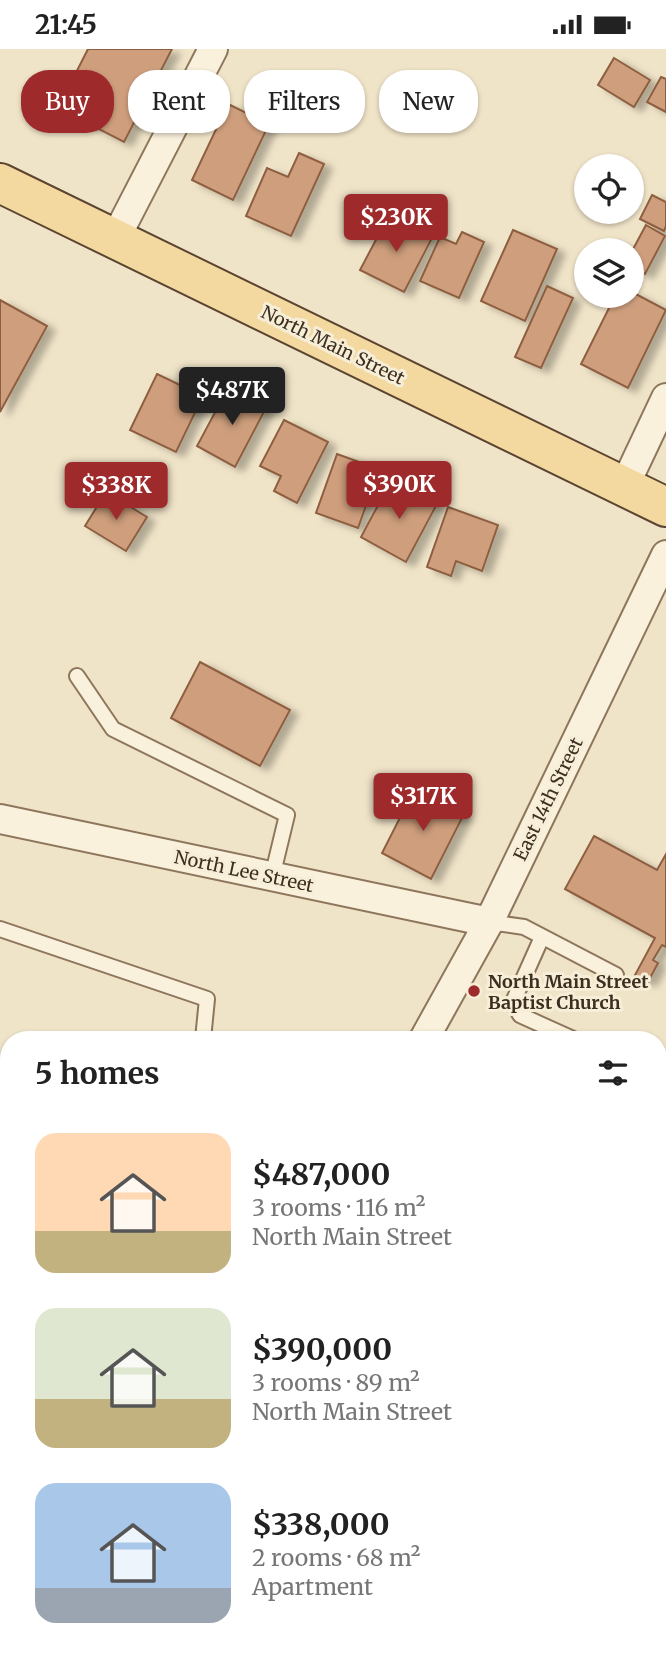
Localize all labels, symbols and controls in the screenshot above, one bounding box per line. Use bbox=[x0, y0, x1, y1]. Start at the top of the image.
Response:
text: 21:45 bbox=[35, 8, 97, 41]
chip: Buy bbox=[21, 70, 114, 133]
chip: Rent bbox=[128, 70, 230, 133]
chip: Filters bbox=[244, 70, 365, 133]
chip: New bbox=[379, 70, 478, 133]
map controls bbox=[574, 154, 644, 308]
button: locate bbox=[574, 154, 644, 224]
pin: $230K bbox=[347, 195, 445, 254]
text: $230K bbox=[360, 202, 432, 231]
button: layers bbox=[574, 238, 644, 308]
street label: North Main Street bbox=[258, 300, 408, 390]
pin: $487K bbox=[183, 367, 281, 427]
text: $487K bbox=[195, 375, 269, 404]
pin: $390K bbox=[350, 461, 448, 521]
pin: $338K bbox=[67, 463, 165, 522]
text: $390K bbox=[363, 469, 435, 498]
text: $338K bbox=[81, 470, 151, 499]
street label: East 14th Street bbox=[508, 734, 588, 864]
pin: $317K bbox=[374, 773, 472, 833]
text: $317K bbox=[390, 781, 456, 810]
street label: North Lee Street bbox=[172, 845, 316, 897]
place label: North Main Street Baptist Church bbox=[488, 970, 649, 1014]
marker: North Main Street Baptist Church bbox=[466, 983, 482, 999]
text: 5 homes bbox=[35, 1054, 160, 1092]
icon: filters bbox=[594, 1054, 632, 1092]
text: $487,000 bbox=[252, 1155, 390, 1193]
icon: home bbox=[91, 1161, 175, 1245]
text: 3 rooms · 116 m² bbox=[252, 1193, 426, 1222]
text: North Main Street bbox=[252, 1222, 452, 1251]
text: $390,000 bbox=[252, 1330, 392, 1368]
icon: home bbox=[91, 1336, 175, 1420]
text: 3 rooms · 89 m² bbox=[252, 1368, 420, 1397]
text: North Main Street bbox=[252, 1397, 452, 1426]
text: $338,000 bbox=[252, 1505, 390, 1543]
icon: home bbox=[91, 1511, 175, 1595]
text: 2 rooms · 68 m² bbox=[252, 1543, 420, 1572]
text: Apartment bbox=[252, 1572, 373, 1601]

